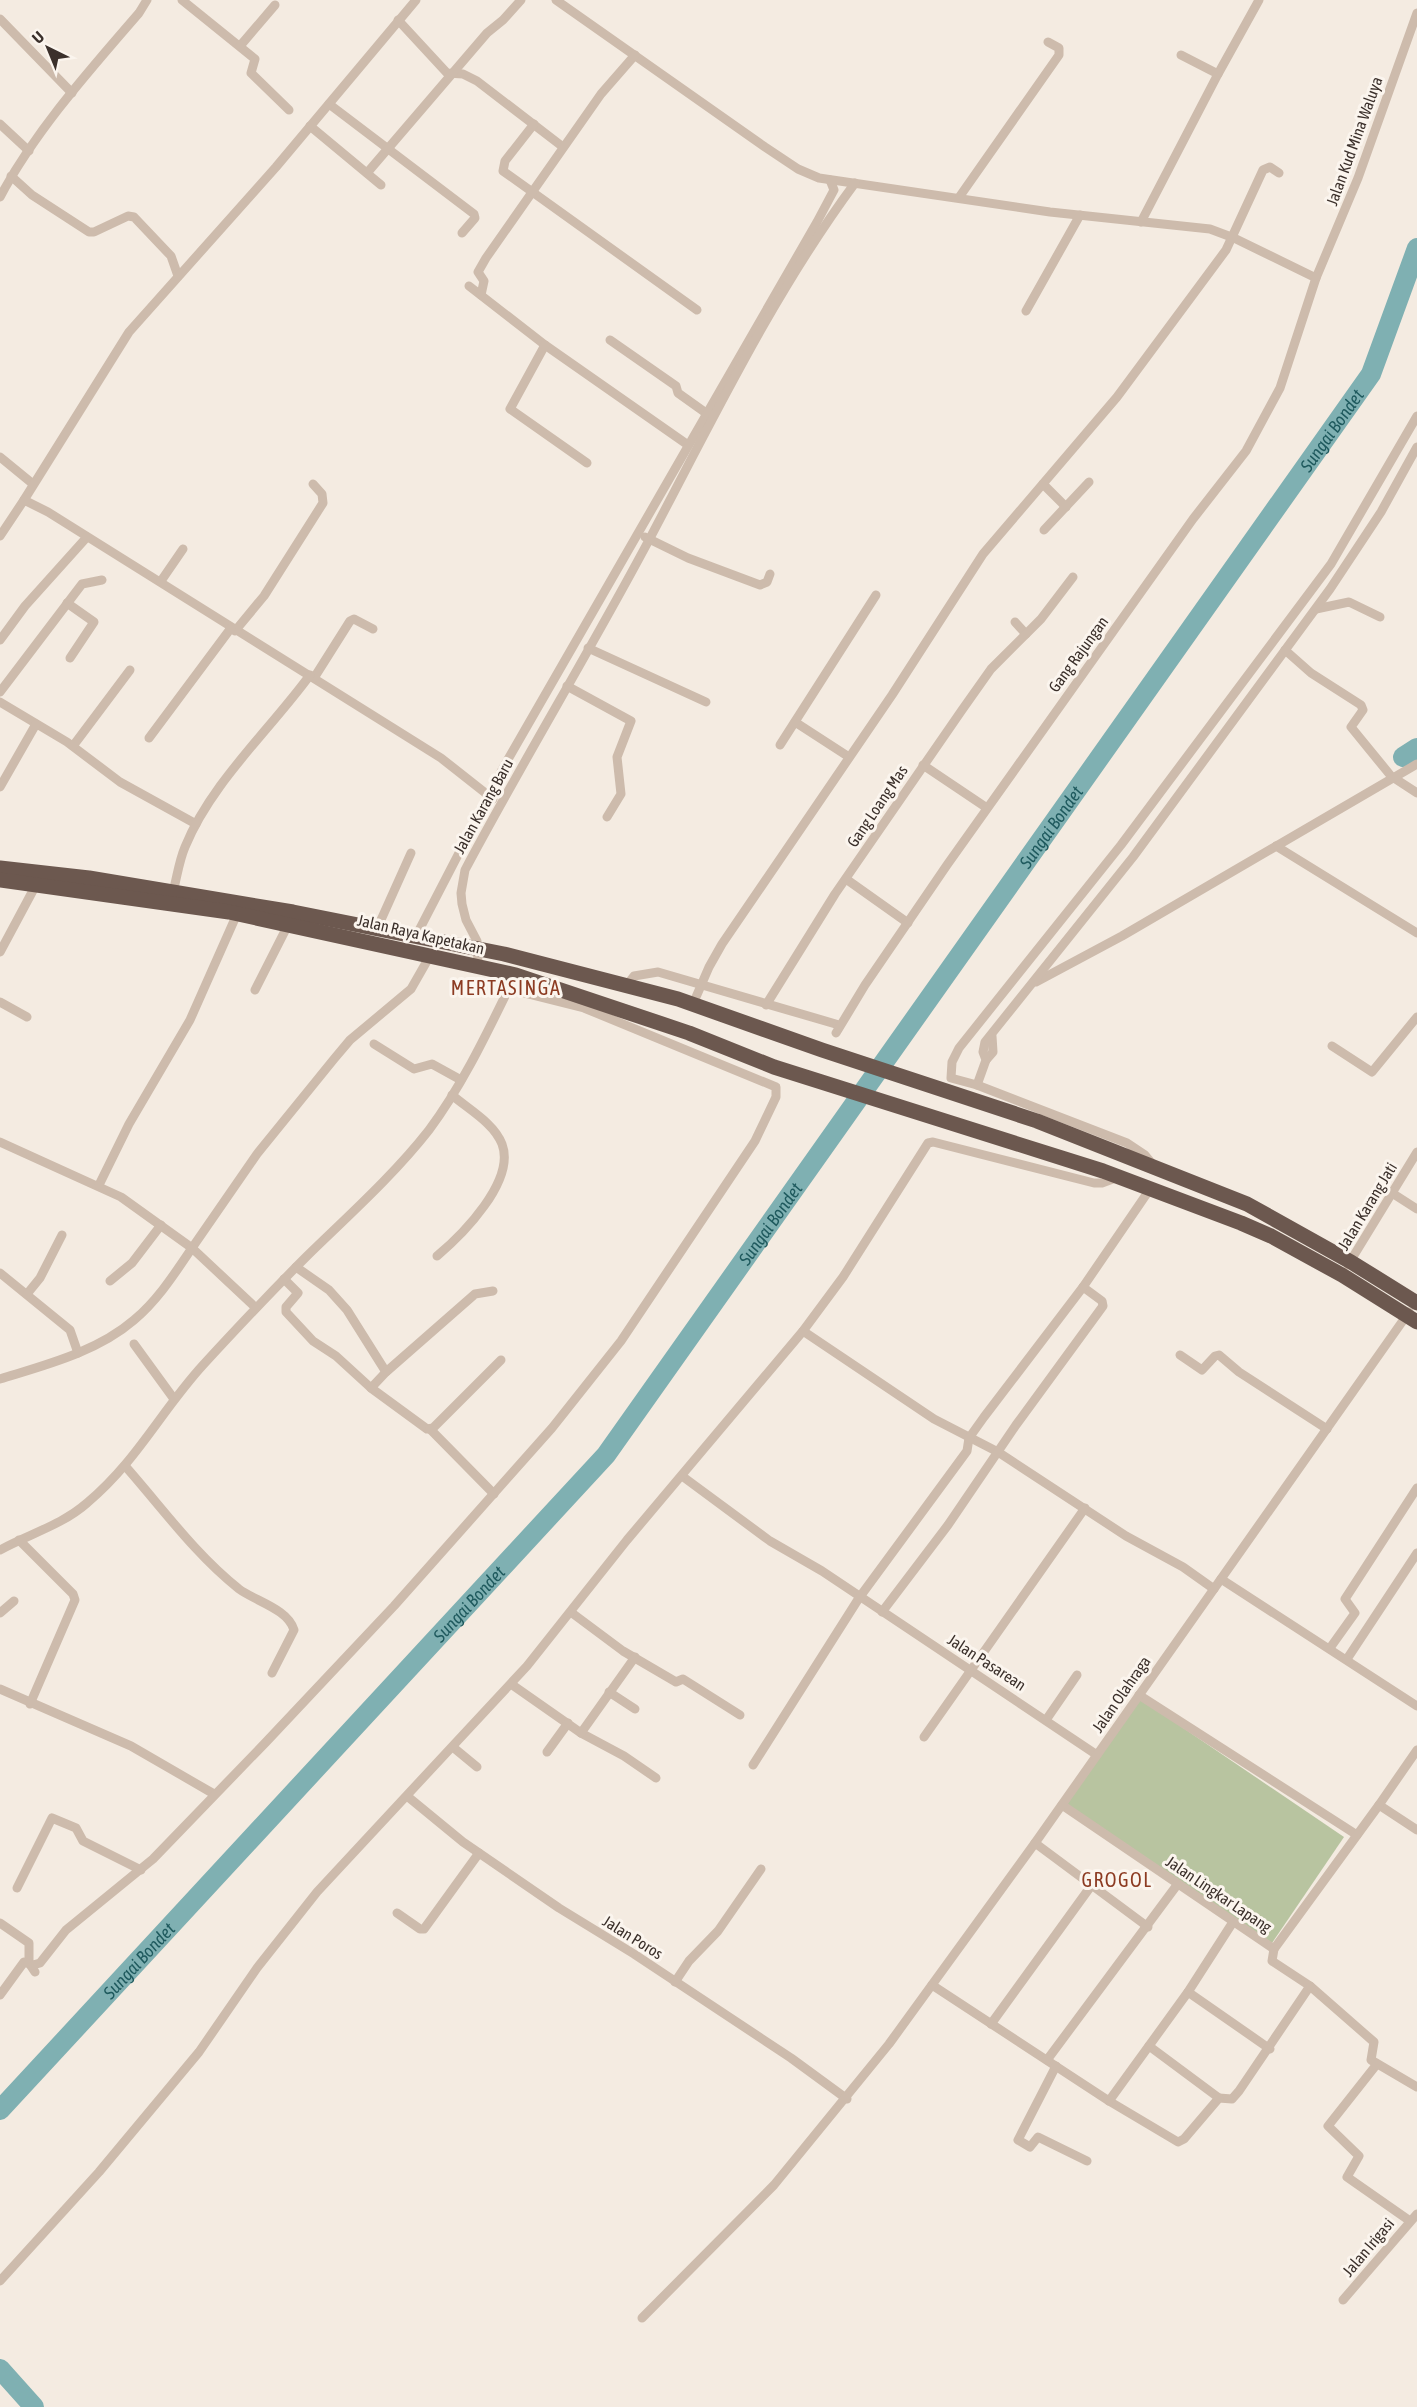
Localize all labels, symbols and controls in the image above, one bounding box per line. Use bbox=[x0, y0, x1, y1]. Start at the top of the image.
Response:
north arrow bbox=[18, 18, 78, 78]
text: U bbox=[28, 27, 47, 47]
street label: Jalan Kud Mina Waluya bbox=[1322, 74, 1387, 208]
water label: Sungai Bondet bbox=[1295, 384, 1368, 476]
street label: Gang Rajungan bbox=[1045, 613, 1112, 696]
street label: Jalan Karang Baru bbox=[450, 756, 517, 857]
street label: Gang Loang Mas bbox=[843, 761, 912, 851]
water label: Sungai Bondet bbox=[1014, 781, 1087, 873]
street label: Jalan Raya Kapetakan bbox=[356, 911, 486, 958]
district label: MERTASINGA bbox=[451, 976, 561, 999]
street label: Jalan Karang Jati bbox=[1334, 1159, 1401, 1253]
water label: Sungai Bondet bbox=[733, 1178, 807, 1269]
water label: Sungai Bondet bbox=[428, 1561, 509, 1647]
street label: Jalan Pasarean bbox=[945, 1630, 1029, 1694]
street label: Jalan Olahraga bbox=[1088, 1652, 1155, 1736]
street label: Jalan Lingkar Lapang bbox=[1162, 1852, 1275, 1937]
district label: GROGOL bbox=[1081, 1868, 1153, 1891]
street label: Jalan Poros bbox=[600, 1912, 667, 1963]
water label: Sungai Bondet bbox=[98, 1917, 179, 2003]
street label: Jalan Irigasi bbox=[1339, 2214, 1398, 2280]

